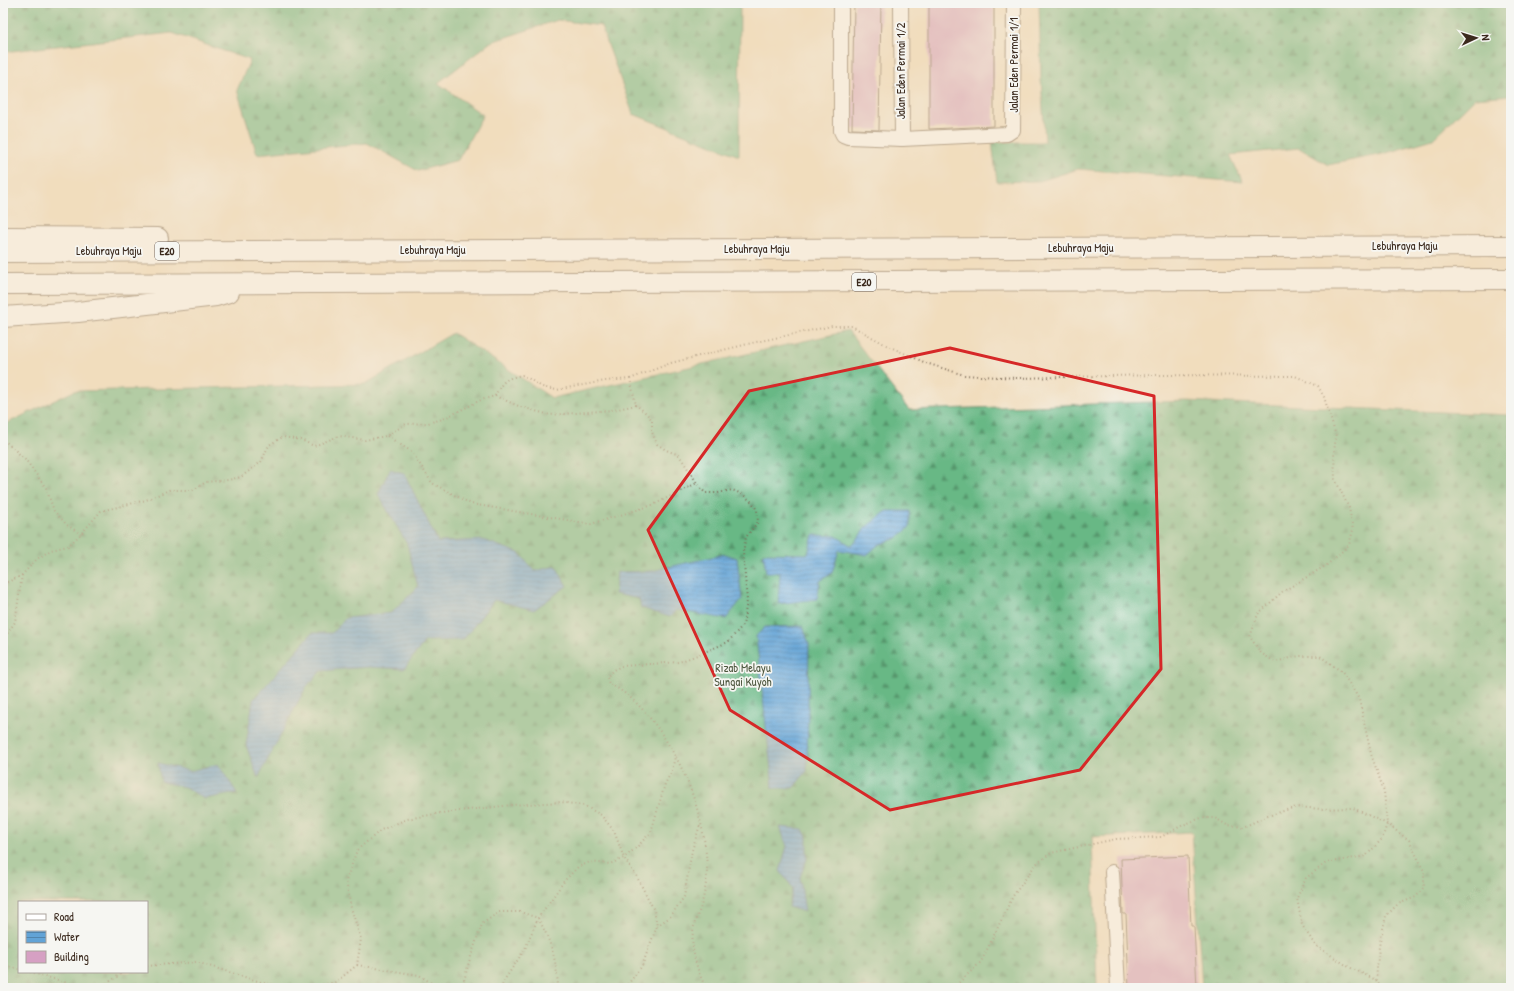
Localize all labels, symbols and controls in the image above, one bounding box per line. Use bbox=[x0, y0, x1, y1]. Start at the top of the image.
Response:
street label: Jalan Eden Permai 1/1 bbox=[1005, 17, 1022, 113]
north arrow bbox=[1456, 18, 1496, 58]
street label: Jalan Eden Permai 1/2 bbox=[892, 22, 909, 119]
text: N bbox=[1479, 34, 1493, 41]
street label: Lebuhraya Maju bbox=[1372, 237, 1438, 254]
street label: Lebuhraya Maju bbox=[1048, 239, 1114, 256]
street label: Lebuhraya Maju bbox=[724, 240, 790, 257]
street label: Lebuhraya Maju bbox=[400, 241, 466, 258]
street label: Lebuhraya Maju bbox=[76, 242, 142, 259]
road number: E20 bbox=[155, 242, 179, 260]
road number: E20 bbox=[852, 273, 876, 291]
park label: Rizab Melayu Sungai Kuyoh bbox=[714, 659, 772, 690]
legend bbox=[18, 901, 148, 973]
text: Road bbox=[54, 908, 74, 925]
text: Water bbox=[54, 928, 80, 945]
text: Building bbox=[54, 948, 89, 965]

